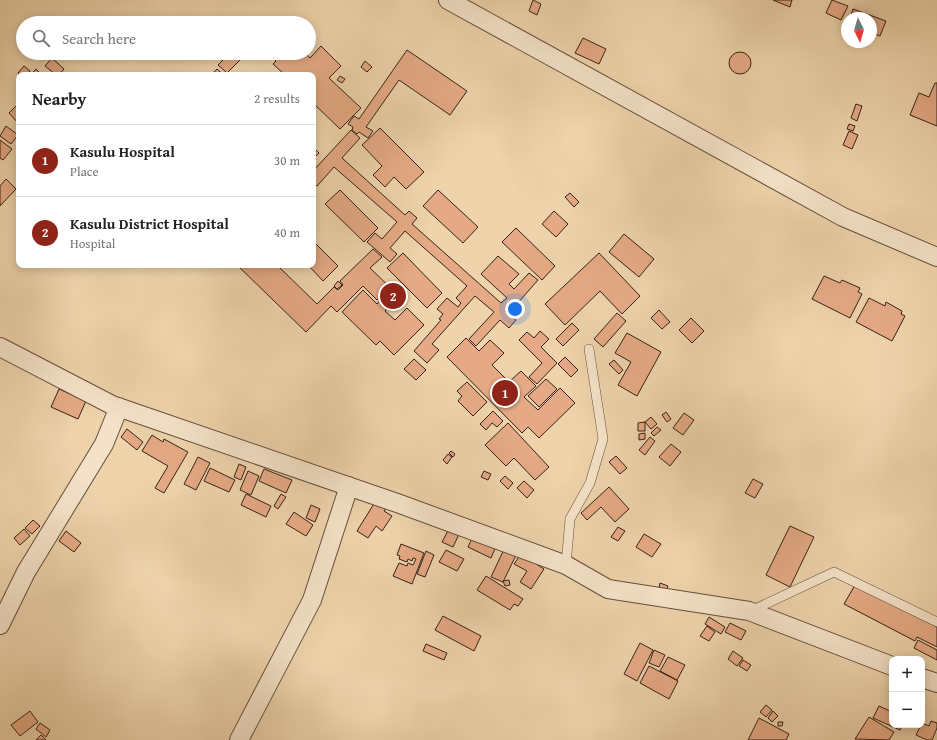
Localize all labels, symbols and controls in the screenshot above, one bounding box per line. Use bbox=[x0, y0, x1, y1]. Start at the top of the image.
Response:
north arrow bbox=[841, 12, 877, 48]
search box bbox=[16, 16, 316, 60]
icon: search bbox=[30, 27, 52, 49]
text: Search here bbox=[62, 28, 136, 49]
text: Nearby bbox=[32, 86, 86, 111]
text: 2 results bbox=[254, 89, 300, 108]
text: Kasulu Hospital bbox=[70, 141, 175, 162]
text: 1 bbox=[42, 151, 48, 170]
text: 30 m bbox=[274, 151, 300, 170]
text: Place bbox=[70, 162, 99, 181]
text: Kasulu District Hospital bbox=[70, 213, 229, 234]
text: 2 bbox=[42, 223, 48, 242]
text: 40 m bbox=[274, 223, 300, 242]
text: Hospital bbox=[70, 234, 115, 253]
pin: 2 bbox=[380, 281, 406, 311]
your location bbox=[505, 299, 525, 319]
pin: 1 bbox=[492, 378, 518, 408]
map controls bbox=[889, 656, 925, 728]
button: + bbox=[889, 656, 925, 692]
button: − bbox=[889, 692, 925, 728]

